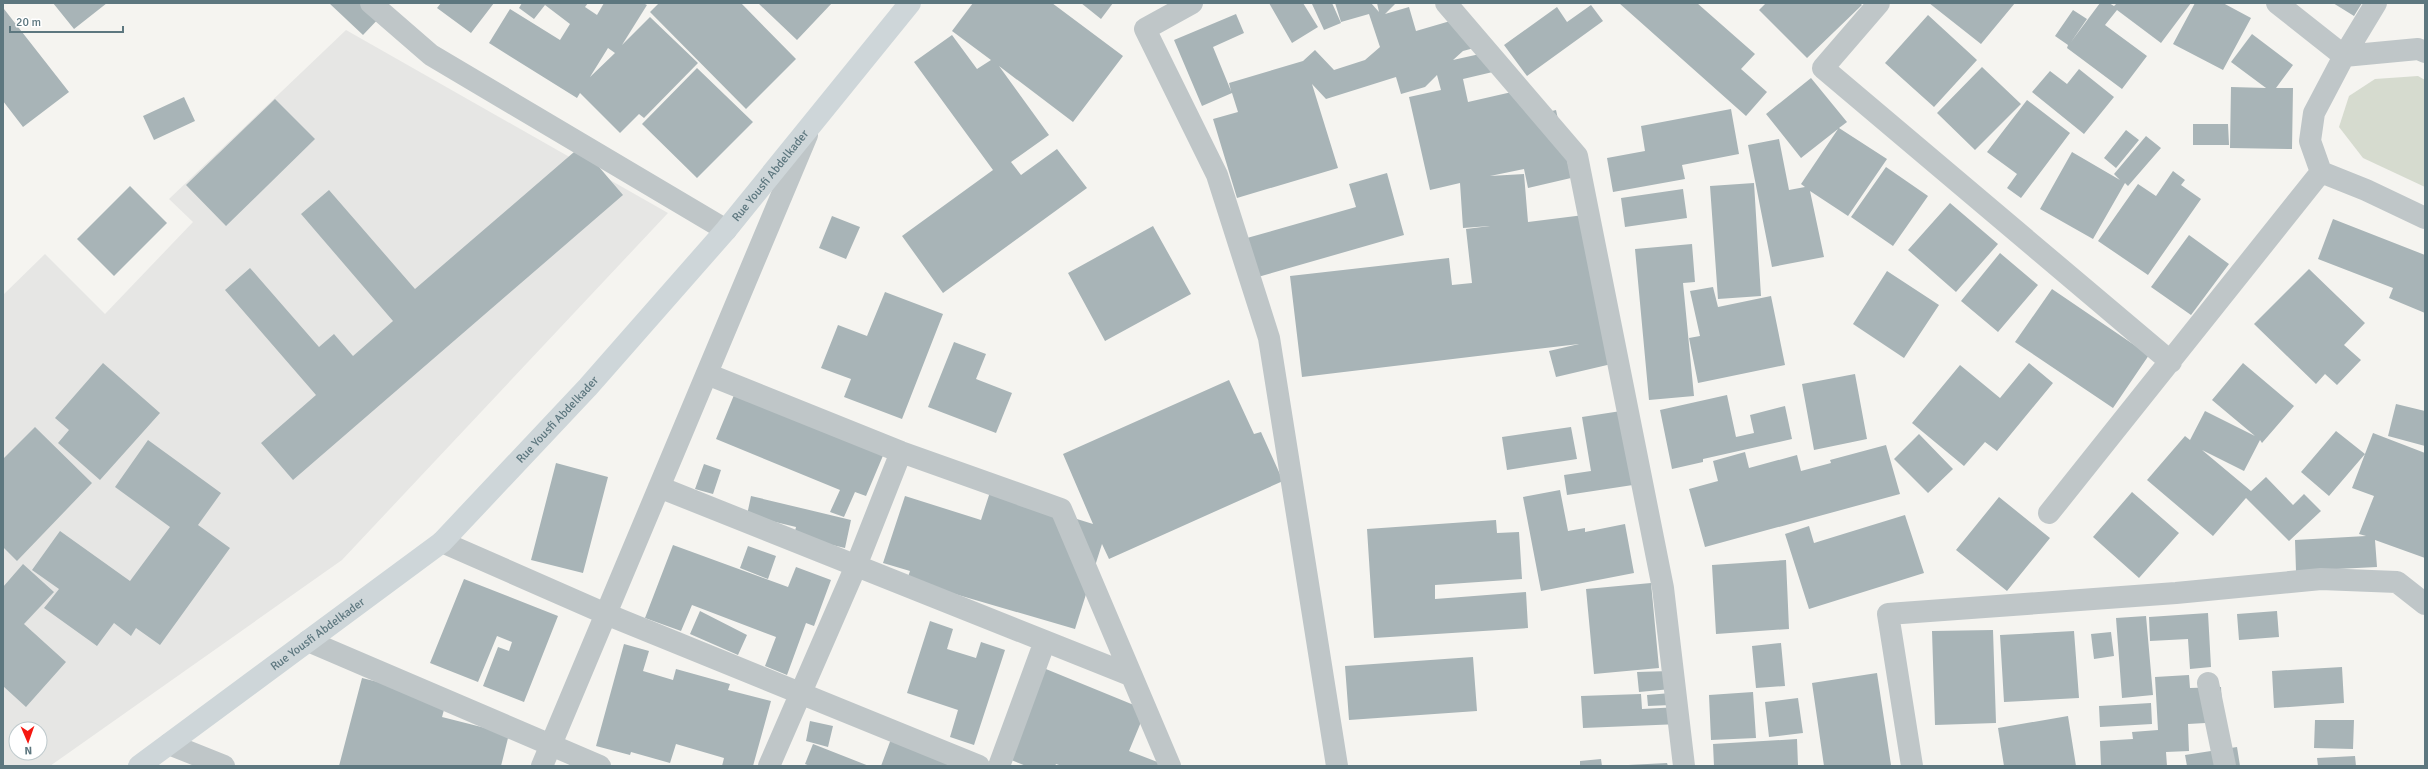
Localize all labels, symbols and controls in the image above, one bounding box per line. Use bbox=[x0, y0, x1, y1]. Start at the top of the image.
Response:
scale bar bbox=[10, 8, 123, 34]
text: 20 m bbox=[16, 15, 41, 30]
street label: Rue Yousfi Abdelkader bbox=[729, 126, 813, 225]
street label: Rue Yousfi Abdelkader bbox=[513, 373, 602, 466]
street label: Rue Yousfi Abdelkader bbox=[268, 594, 368, 674]
north arrow bbox=[8, 721, 48, 761]
text: N bbox=[24, 744, 32, 757]

